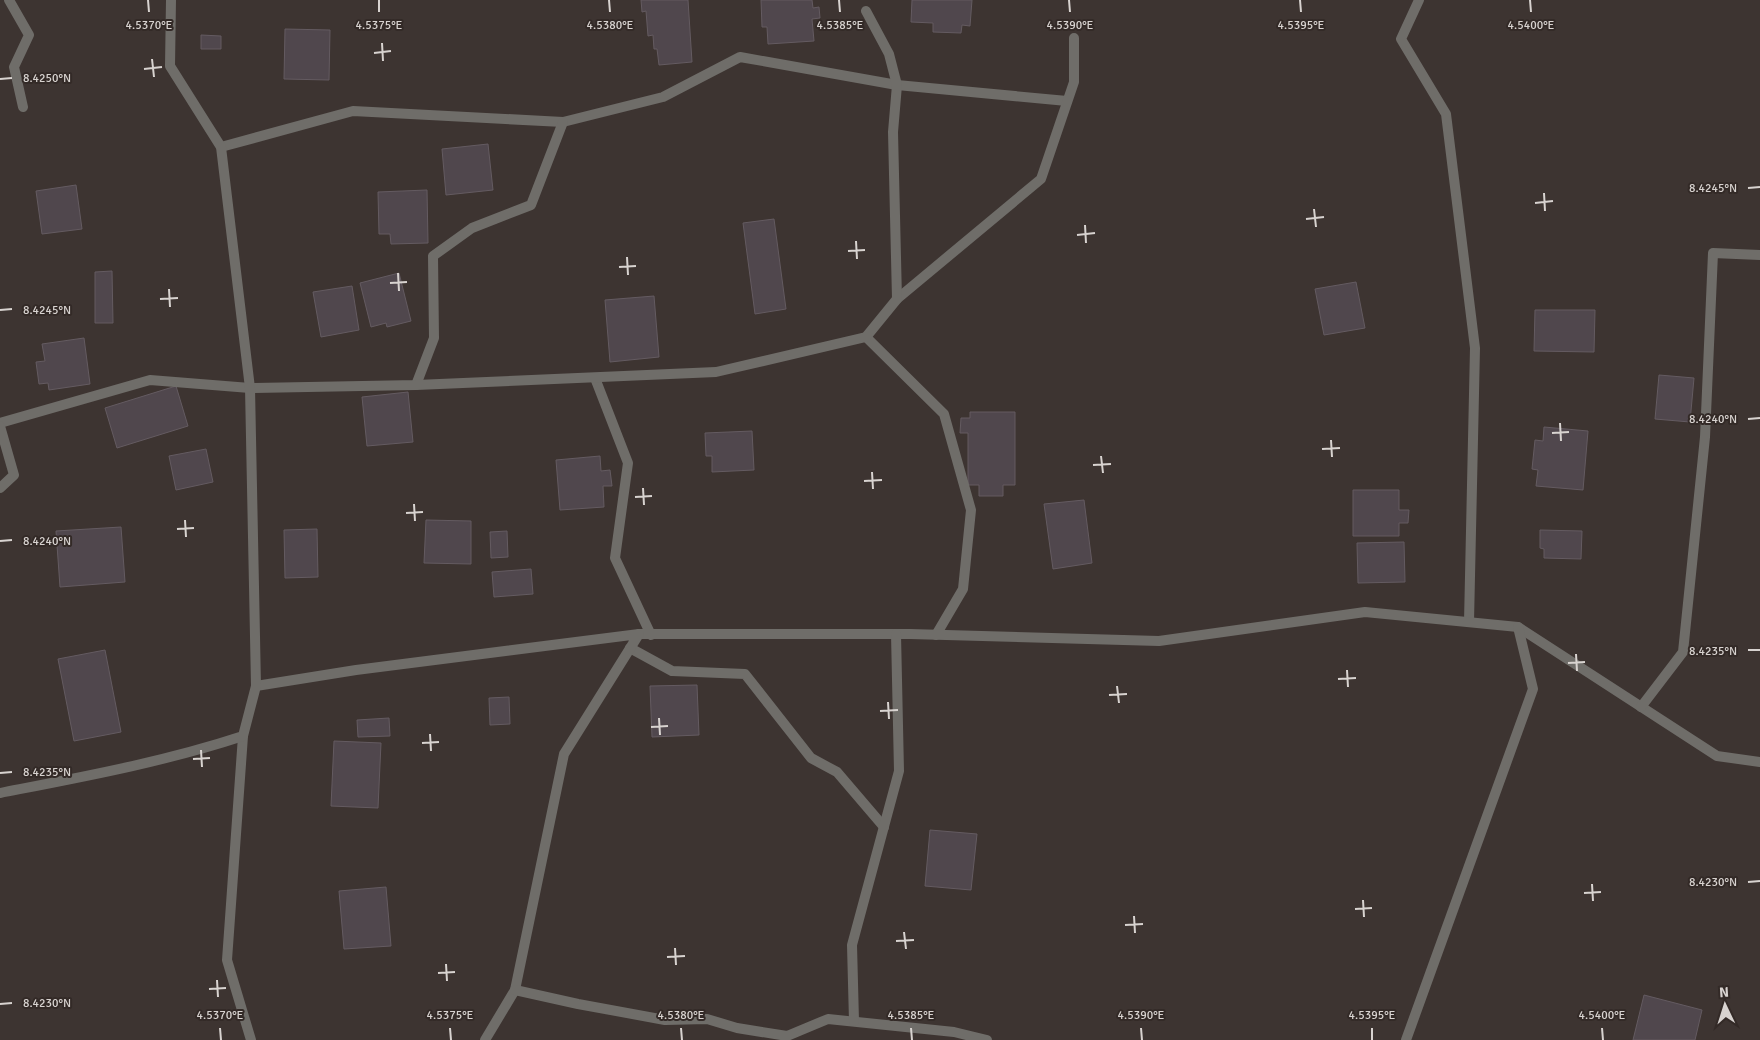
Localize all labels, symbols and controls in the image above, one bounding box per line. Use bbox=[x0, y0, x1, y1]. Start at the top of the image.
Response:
text: 4.5370°E bbox=[126, 18, 173, 33]
text: 4.5375°E bbox=[356, 18, 403, 33]
text: 4.5380°E bbox=[587, 18, 634, 33]
text: 4.5385°E bbox=[817, 18, 864, 33]
text: 4.5390°E bbox=[1047, 18, 1094, 33]
text: 4.5395°E bbox=[1278, 18, 1325, 33]
text: 4.5400°E bbox=[1508, 18, 1555, 33]
text: 8.4250°N bbox=[23, 71, 71, 86]
text: 8.4245°N bbox=[1689, 181, 1737, 196]
text: 8.4245°N bbox=[23, 303, 71, 318]
text: 8.4240°N bbox=[1689, 412, 1737, 427]
text: 8.4240°N bbox=[23, 534, 71, 549]
text: 8.4235°N bbox=[1689, 644, 1737, 659]
text: 8.4235°N bbox=[23, 765, 71, 780]
text: 8.4230°N bbox=[1689, 875, 1737, 890]
north arrow bbox=[1700, 980, 1750, 1030]
text: N bbox=[1719, 984, 1730, 1001]
text: 8.4230°N bbox=[23, 996, 71, 1011]
text: 4.5370°E bbox=[197, 1008, 244, 1023]
text: 4.5375°E bbox=[427, 1008, 474, 1023]
text: 4.5380°E bbox=[658, 1008, 705, 1023]
text: 4.5385°E bbox=[888, 1008, 935, 1023]
text: 4.5390°E bbox=[1118, 1008, 1165, 1023]
text: 4.5395°E bbox=[1349, 1008, 1396, 1023]
text: 4.5400°E bbox=[1579, 1008, 1626, 1023]

